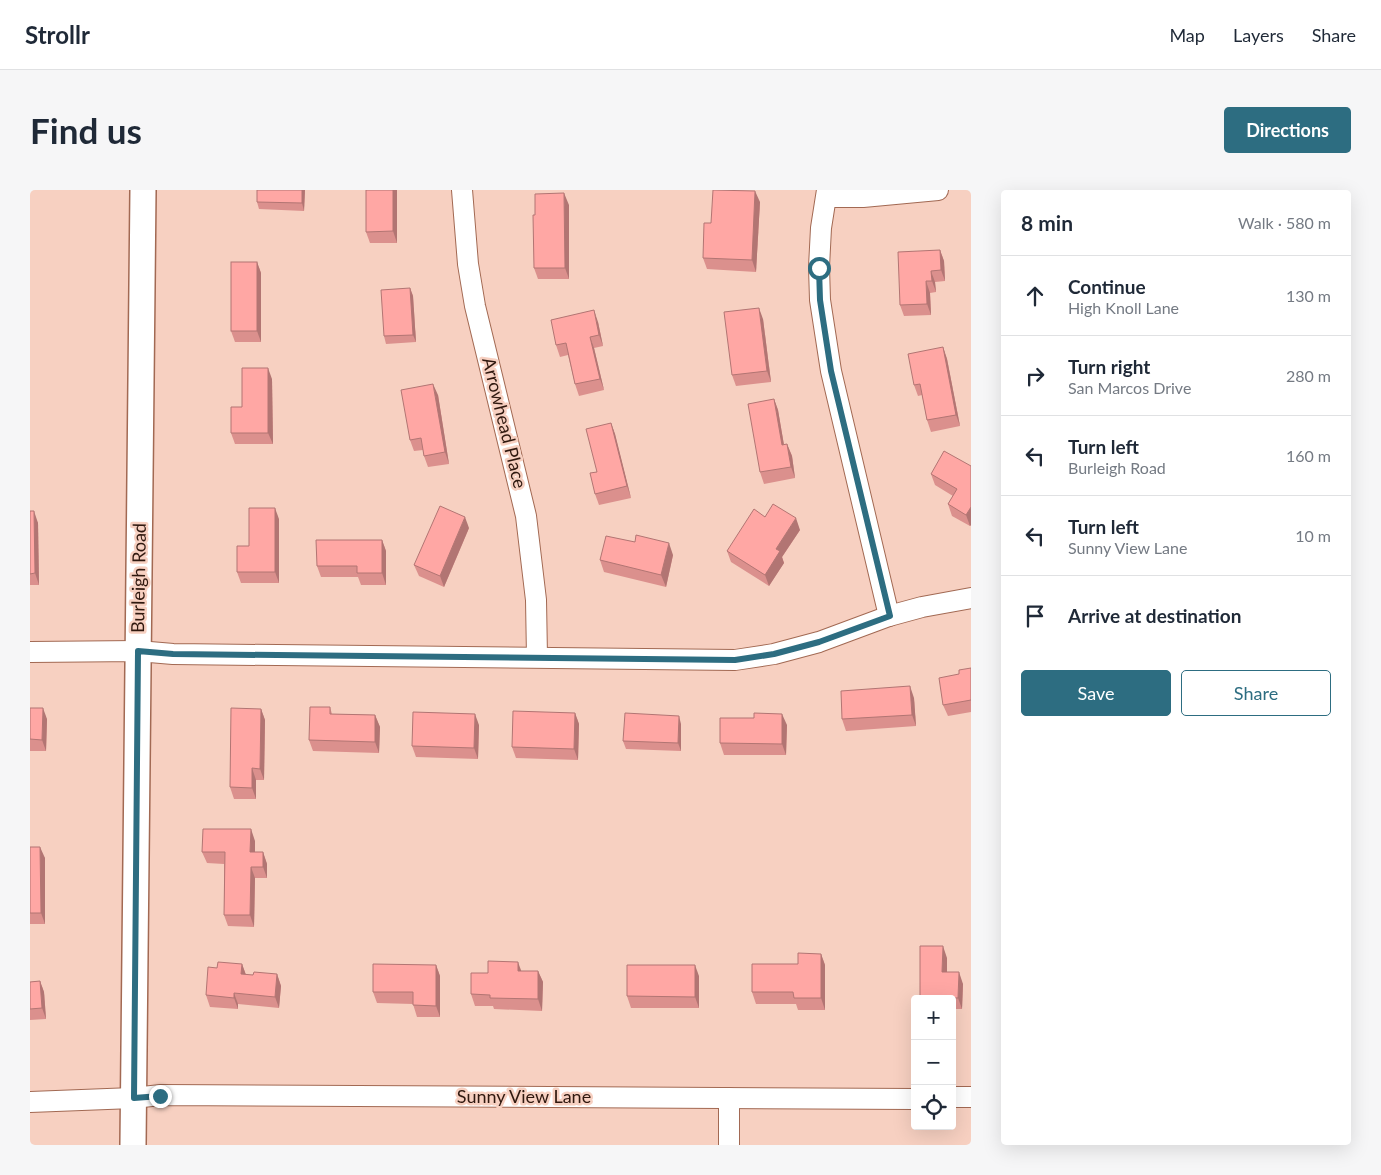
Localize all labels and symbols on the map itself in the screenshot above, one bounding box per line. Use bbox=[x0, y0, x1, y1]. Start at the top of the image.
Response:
route start bbox=[808, 257, 831, 280]
street label: Arrowhead Place bbox=[478, 355, 532, 491]
street label: Burleigh Road bbox=[126, 523, 150, 633]
route end bbox=[149, 1085, 172, 1108]
street label: Sunny View Lane bbox=[457, 1085, 591, 1107]

